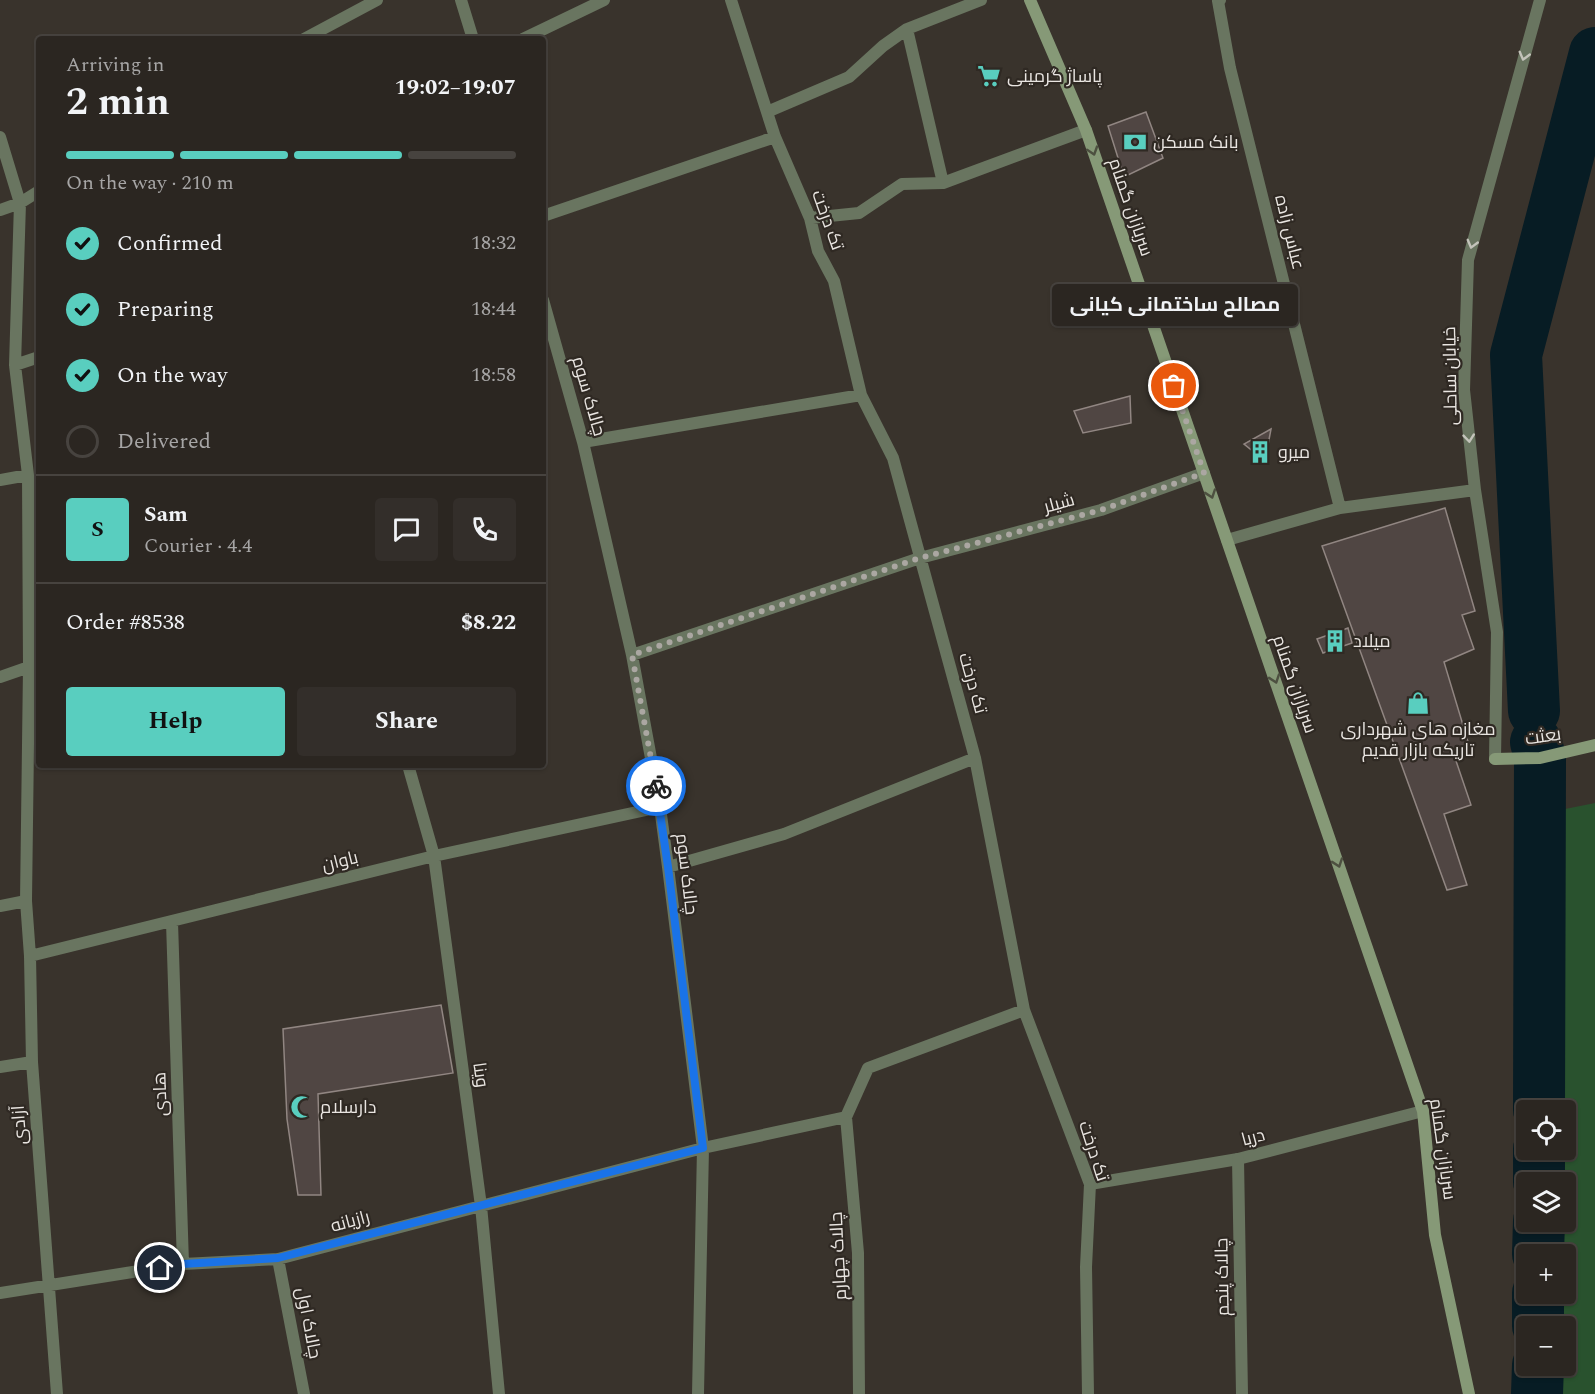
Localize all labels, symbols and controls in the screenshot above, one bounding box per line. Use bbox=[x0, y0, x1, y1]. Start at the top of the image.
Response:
text: Arriving in bbox=[66, 50, 164, 80]
one-way arrow bbox=[1519, 51, 1531, 61]
supermarket icon: پاساژ گرمینی bbox=[976, 63, 1002, 89]
place label: پاساژ گرمینی bbox=[1007, 63, 1102, 90]
text: 19:02–19:07 bbox=[394, 71, 516, 104]
text: 2 min bbox=[66, 73, 170, 132]
bank icon: بانک مسکن bbox=[1122, 129, 1148, 155]
place label: بانک مسکن bbox=[1153, 129, 1239, 156]
one-way arrow bbox=[1085, 145, 1098, 156]
street label: سربازان گمنام bbox=[1101, 154, 1160, 260]
text: On the way · 210 m bbox=[66, 168, 234, 198]
street label: تک درخت bbox=[804, 186, 851, 254]
street label: عباس زاده bbox=[1267, 192, 1312, 272]
icon: check bbox=[66, 227, 99, 260]
text: Confirmed bbox=[117, 227, 223, 260]
text: 18:32 bbox=[471, 228, 516, 258]
one-way arrow bbox=[1467, 238, 1479, 249]
callout: مصالح ساختمانی کیانی bbox=[1051, 284, 1297, 326]
text: مصالح ساختمانی کیانی bbox=[1070, 290, 1280, 320]
icon: check bbox=[66, 293, 99, 326]
text: Preparing bbox=[117, 293, 214, 326]
text: 18:44 bbox=[471, 294, 516, 324]
street label: خیابان ساحلی bbox=[1436, 326, 1465, 426]
street label: چالاک سوم bbox=[564, 353, 613, 439]
icon: check bbox=[66, 359, 99, 392]
text: On the way bbox=[117, 359, 228, 392]
text: 18:58 bbox=[471, 360, 516, 390]
pin bbox=[1148, 360, 1199, 411]
icon: bag bbox=[1157, 369, 1190, 402]
text: Delivered bbox=[117, 425, 211, 458]
one-way arrow bbox=[1462, 434, 1475, 443]
building icon: میرو bbox=[1247, 439, 1273, 465]
place label: میرو bbox=[1278, 439, 1310, 466]
street label: شیلر bbox=[1040, 486, 1078, 521]
one-way arrow bbox=[1204, 488, 1217, 499]
text: Sam bbox=[144, 498, 188, 531]
button: chat bbox=[375, 498, 438, 561]
button: phone bbox=[453, 498, 516, 561]
text: S bbox=[91, 513, 104, 546]
text: Courier · 4.4 bbox=[144, 531, 252, 561]
text: Order #8538 bbox=[66, 606, 185, 639]
text: $8.22 bbox=[461, 606, 516, 639]
building icon: میلاد bbox=[1322, 628, 1348, 654]
place label: میلاد bbox=[1353, 628, 1391, 655]
street label: سربازان گمنام bbox=[1265, 631, 1324, 737]
street label: تک درخت bbox=[951, 650, 994, 717]
one-way arrow bbox=[1267, 673, 1280, 683]
button: Help bbox=[66, 687, 285, 756]
button: Share bbox=[297, 687, 516, 756]
shop icon: مغازه های شهرداری تاریکه بازار قدیم bbox=[1405, 690, 1431, 716]
place label: مغازه های شهرداری تاریکه بازار قدیم bbox=[1341, 716, 1495, 764]
street label: بعثت bbox=[1523, 721, 1563, 752]
courier bbox=[626, 756, 686, 816]
icon: bike bbox=[640, 770, 673, 803]
street label: چالاک سوم bbox=[668, 832, 705, 916]
street label: باوان bbox=[319, 844, 361, 879]
one-way arrow bbox=[1331, 857, 1343, 868]
street label: وینا bbox=[465, 1061, 496, 1089]
street label: هادی bbox=[146, 1071, 175, 1117]
mosque icon: دارسلام bbox=[289, 1094, 315, 1120]
place label: دارسلام bbox=[320, 1094, 377, 1121]
street label: سربازان گمنام bbox=[1422, 1097, 1463, 1202]
map controls bbox=[1516, 1100, 1576, 1376]
button: locate bbox=[1516, 1100, 1576, 1160]
street label: آزادی bbox=[5, 1104, 34, 1145]
street label: تک درخت bbox=[1071, 1117, 1116, 1185]
street label: دریا bbox=[1238, 1121, 1268, 1154]
button: layers bbox=[1516, 1172, 1576, 1232]
street label: رازیانه bbox=[327, 1203, 373, 1240]
street label: چالاک چهارم bbox=[823, 1211, 854, 1301]
street label: چالاک پنجم bbox=[1208, 1238, 1237, 1316]
pin bbox=[134, 1242, 185, 1293]
button: + bbox=[1516, 1244, 1576, 1304]
icon: home bbox=[143, 1251, 176, 1284]
street label: چالاک اول bbox=[288, 1285, 329, 1361]
button: − bbox=[1516, 1316, 1576, 1376]

